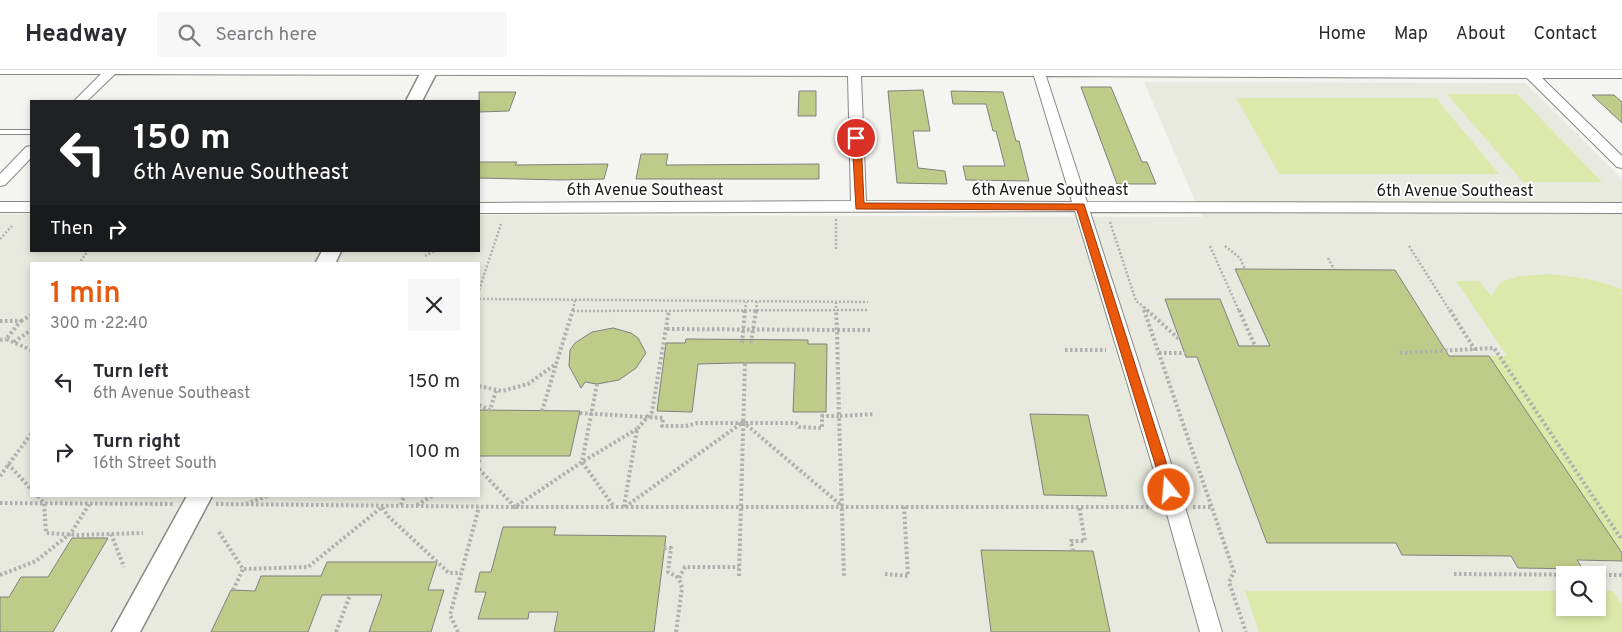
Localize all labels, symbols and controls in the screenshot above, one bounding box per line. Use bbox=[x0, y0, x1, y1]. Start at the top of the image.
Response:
search box bbox=[157, 12, 507, 57]
text: Headway bbox=[25, 20, 127, 50]
icon: search bbox=[175, 21, 203, 49]
text: Search here bbox=[215, 23, 317, 47]
text: Home bbox=[1318, 23, 1366, 46]
text: Map bbox=[1394, 23, 1428, 46]
text: About bbox=[1456, 23, 1505, 46]
text: Contact bbox=[1533, 23, 1597, 46]
text: 150 m bbox=[133, 117, 231, 161]
pin bbox=[835, 117, 877, 159]
icon: left bbox=[50, 120, 115, 185]
icon: arrive bbox=[842, 124, 870, 152]
text: 6th Avenue Southeast bbox=[133, 160, 349, 187]
street label: 6th Avenue Southeast bbox=[566, 181, 724, 201]
street label: 6th Avenue Southeast bbox=[971, 181, 1129, 201]
street label: 6th Avenue Southeast bbox=[1376, 182, 1534, 202]
icon: right bbox=[103, 215, 131, 243]
text: Then bbox=[50, 217, 93, 241]
text: 1 min bbox=[50, 276, 121, 313]
button: close bbox=[408, 279, 460, 331]
text: 300 m · 22:40 bbox=[50, 314, 148, 334]
text: Turn left bbox=[93, 360, 169, 384]
icon: left bbox=[50, 368, 78, 396]
text: 150 m bbox=[408, 370, 460, 394]
text: 6th Avenue Southeast bbox=[93, 384, 250, 404]
text: Turn right bbox=[93, 430, 181, 454]
icon: right bbox=[50, 438, 78, 466]
text: 100 m bbox=[408, 440, 460, 464]
text: 16th Street South bbox=[93, 454, 217, 474]
position arrow bbox=[1142, 463, 1194, 515]
map controls bbox=[1556, 566, 1606, 616]
button: search bbox=[1556, 566, 1606, 616]

